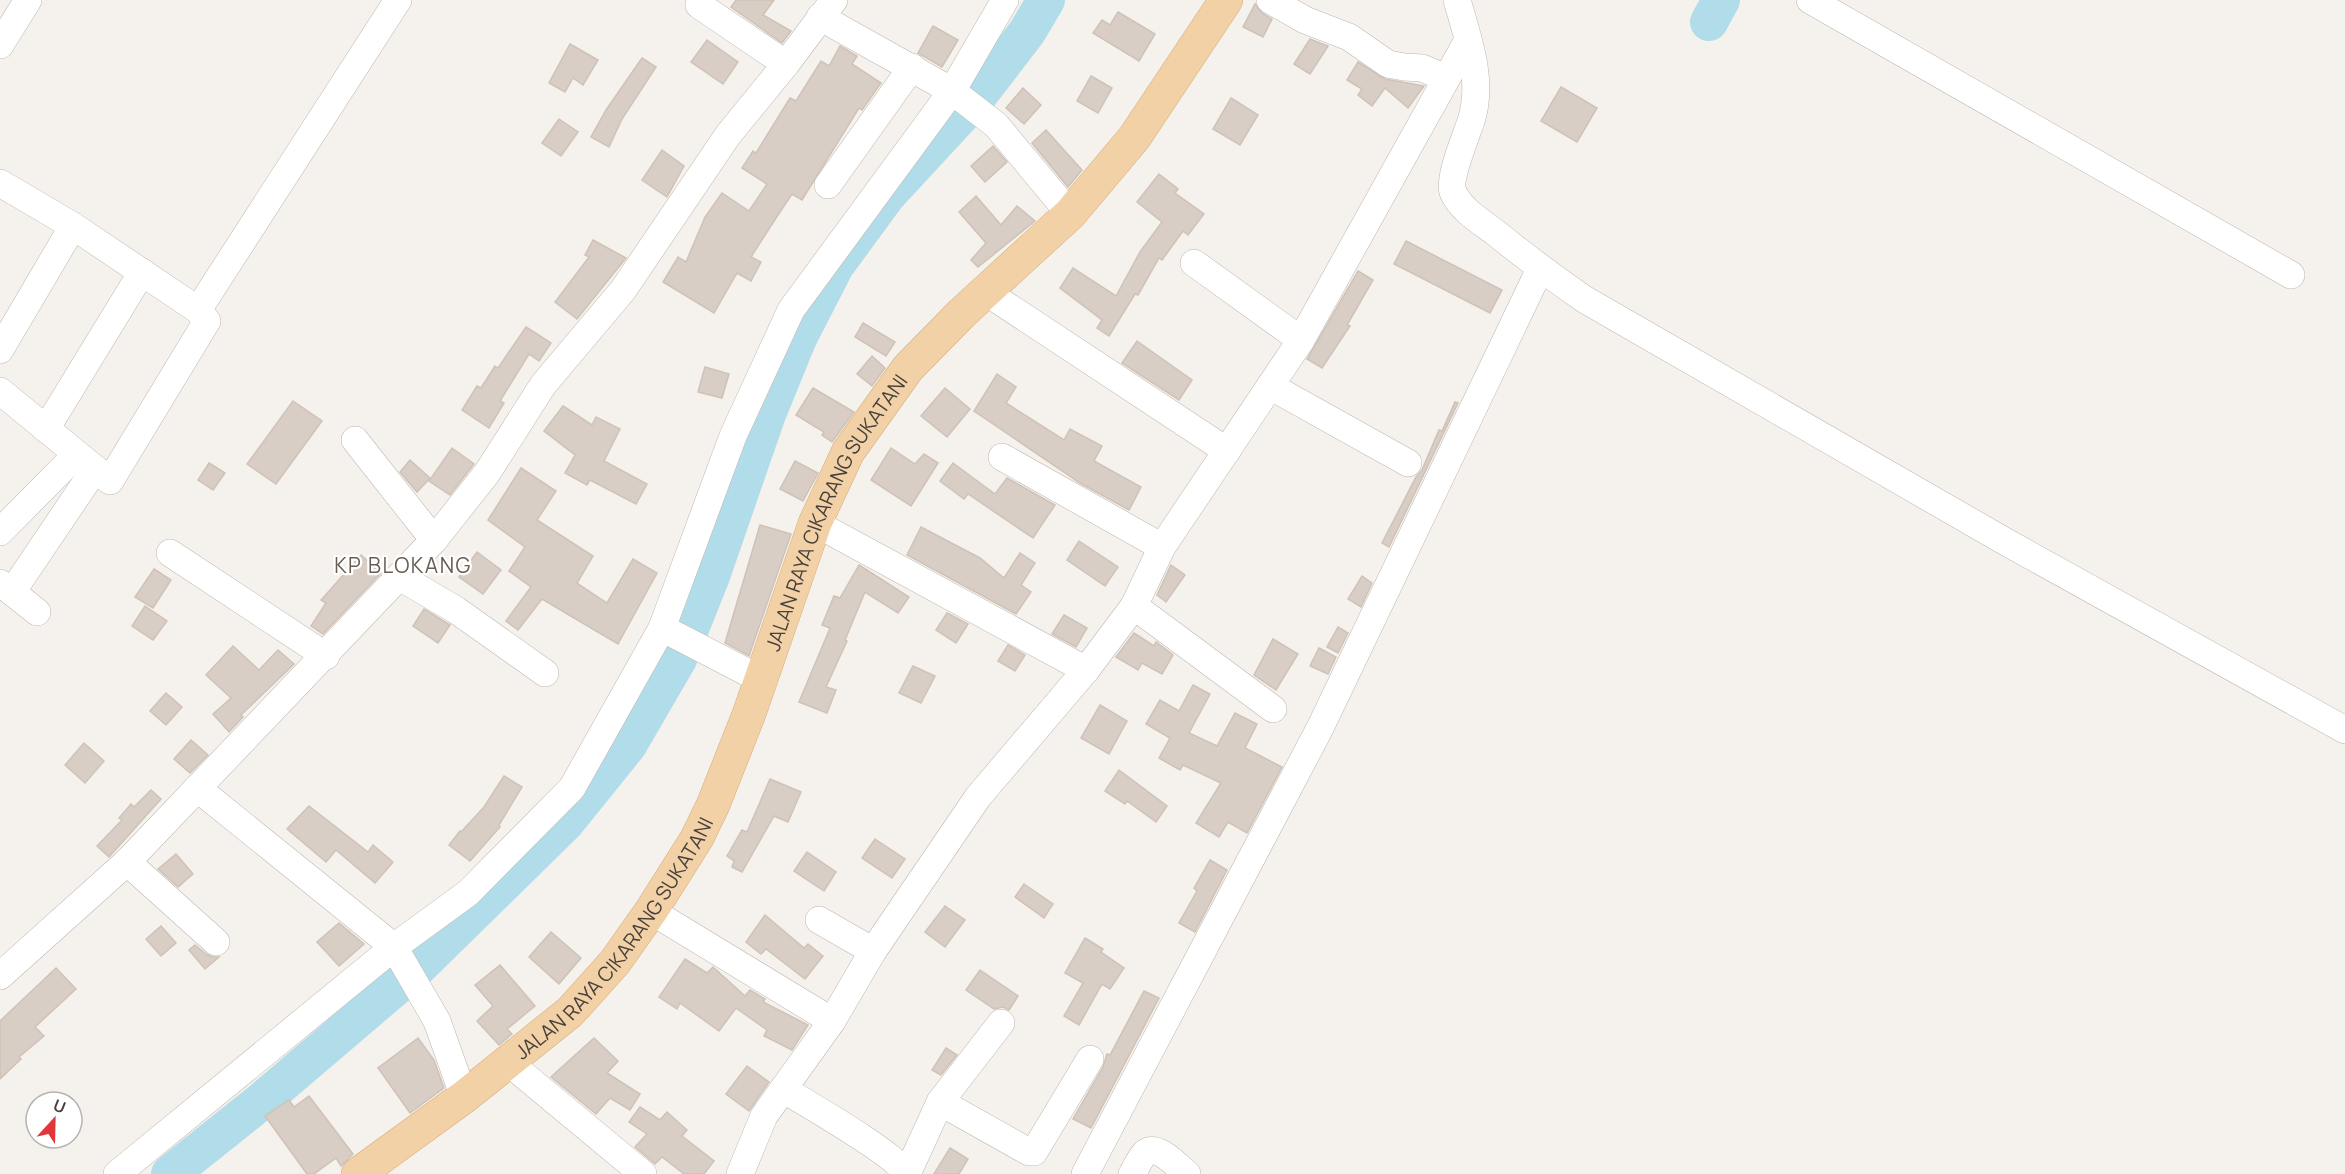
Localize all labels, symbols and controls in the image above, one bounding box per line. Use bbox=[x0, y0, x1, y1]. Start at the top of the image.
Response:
street label: JALAN RAYA CIKARANG SUKATANI bbox=[758, 368, 913, 654]
district label: KP BLOKANG bbox=[334, 551, 472, 579]
street label: JALAN RAYA CIKARANG SUKATANI bbox=[509, 812, 719, 1065]
north arrow bbox=[24, 1090, 84, 1150]
text: U bbox=[50, 1094, 69, 1118]

